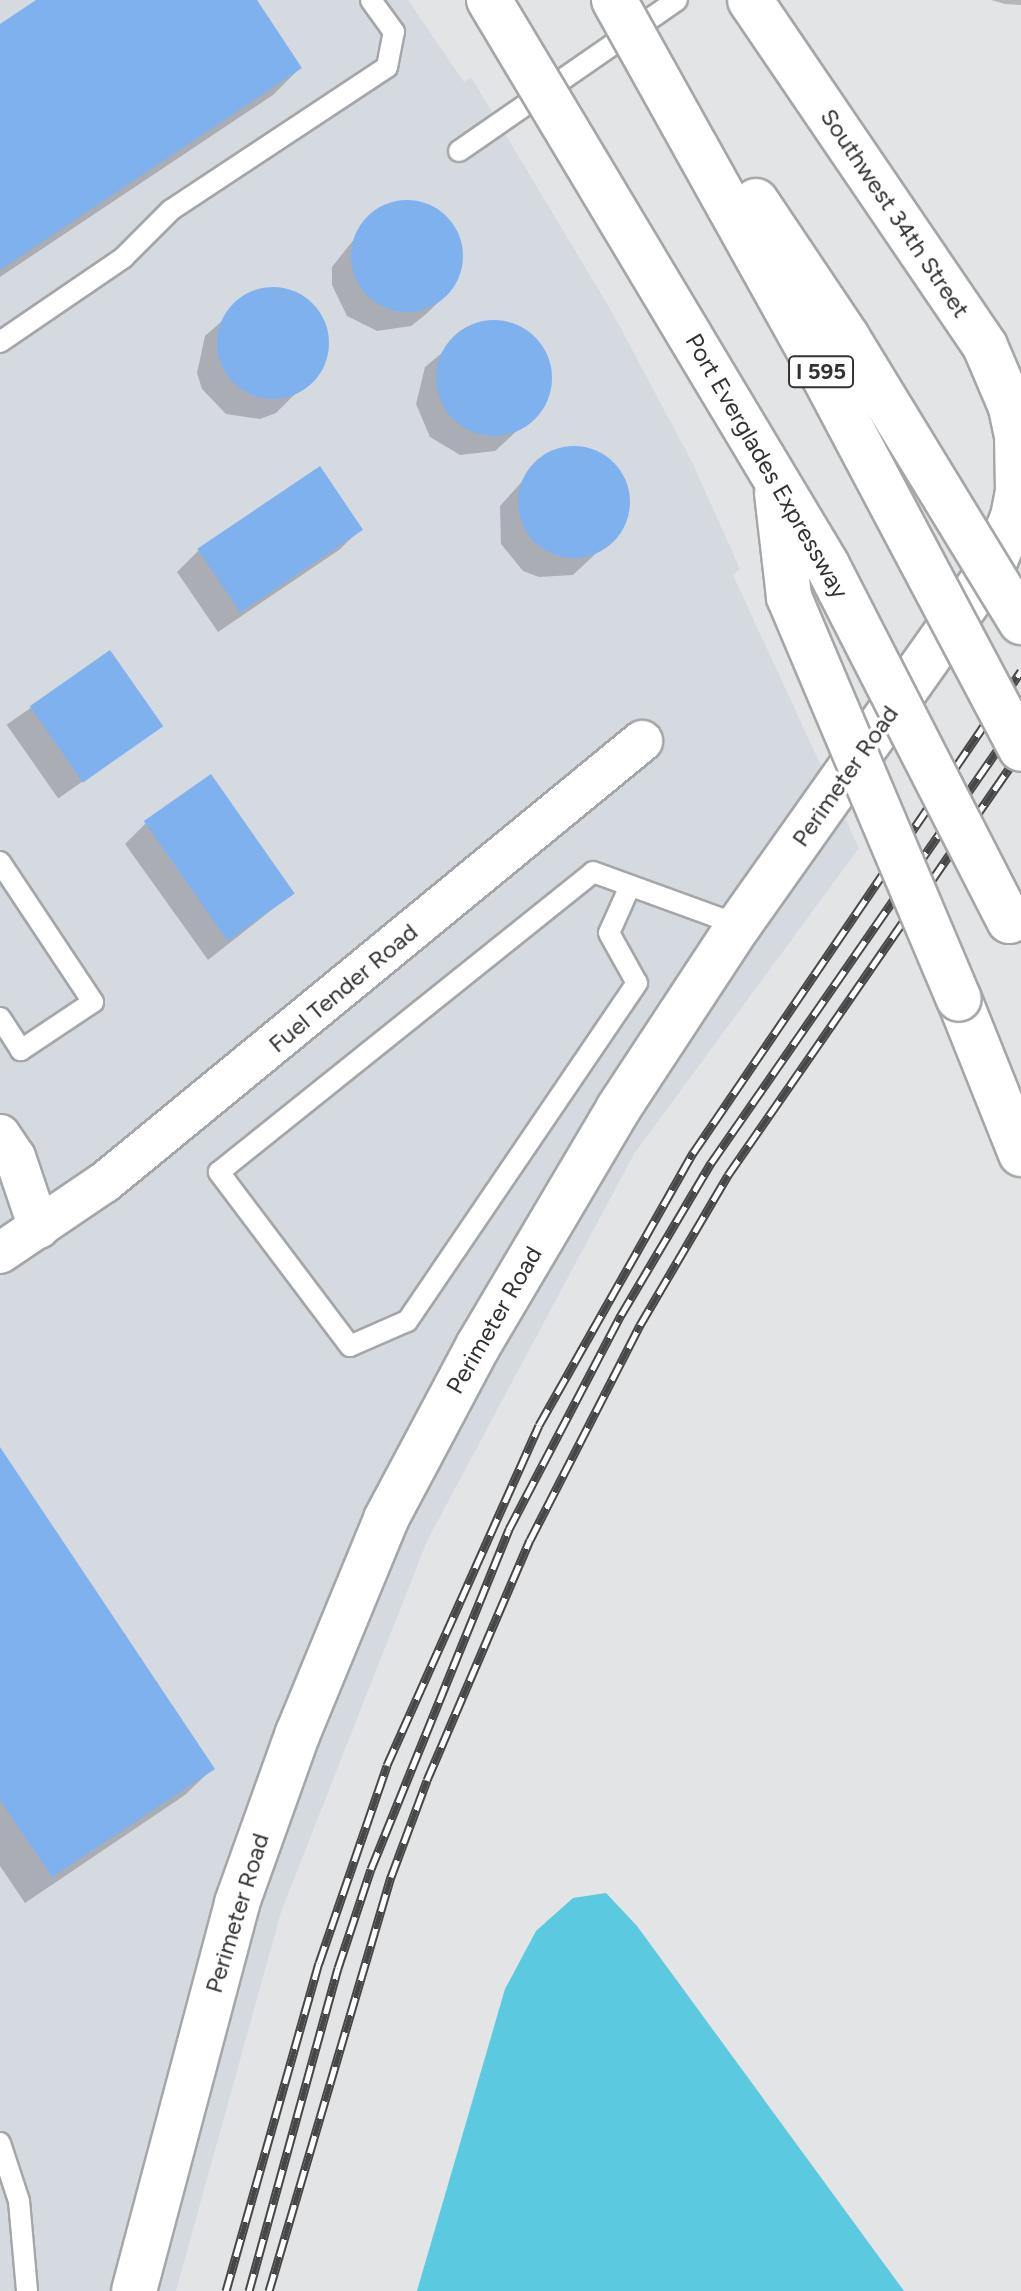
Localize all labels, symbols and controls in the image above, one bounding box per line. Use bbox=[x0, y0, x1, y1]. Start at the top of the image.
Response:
street label: Southwest 34th Street bbox=[814, 103, 976, 323]
street label: Port Everglades Expressway bbox=[679, 329, 855, 603]
road number: I 595 bbox=[787, 354, 855, 390]
street label: Perimeter Road bbox=[786, 700, 904, 852]
street label: Fuel Tender Road bbox=[263, 917, 423, 1059]
street label: Perimeter Road bbox=[440, 1241, 548, 1399]
street label: Perimeter Road bbox=[199, 1830, 275, 1996]

